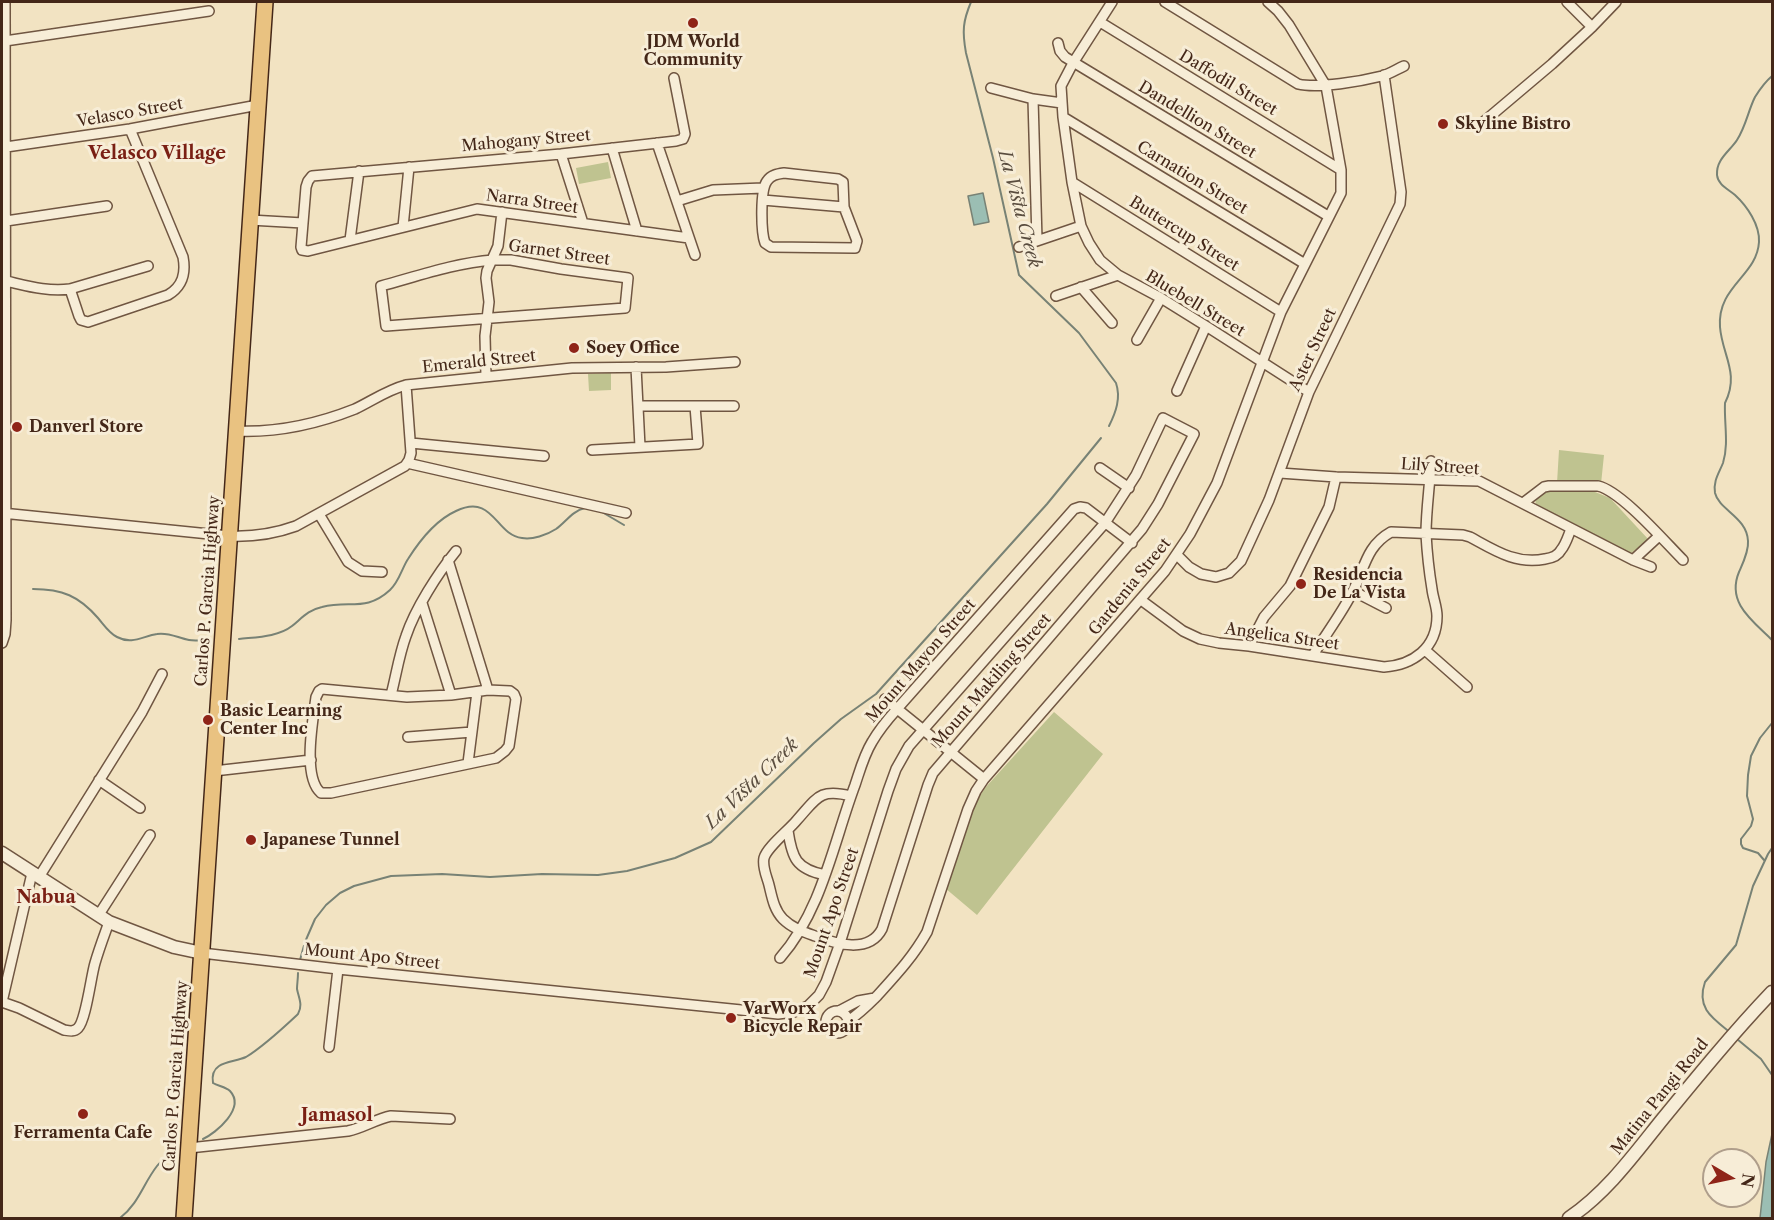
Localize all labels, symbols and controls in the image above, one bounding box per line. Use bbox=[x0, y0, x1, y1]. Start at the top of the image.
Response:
marker: JDM World Community bbox=[686, 16, 700, 30]
place label: JDM World Community bbox=[644, 32, 742, 70]
street label: Daffodil Street bbox=[1175, 46, 1281, 120]
street label: Dandellion Street bbox=[1135, 77, 1259, 163]
street label: Velasco Street bbox=[76, 94, 184, 132]
place label: Skyline Bistro bbox=[1455, 114, 1571, 134]
marker: Skyline Bistro bbox=[1436, 117, 1450, 131]
street label: Mahogany Street bbox=[461, 126, 591, 156]
street label: Carnation Street bbox=[1133, 137, 1251, 219]
district label: Velasco Village bbox=[88, 143, 226, 165]
water label: La Vista Creek bbox=[993, 148, 1045, 270]
street label: Narra Street bbox=[485, 186, 579, 218]
street label: Buttercup Street bbox=[1126, 193, 1242, 275]
street label: Garnet Street bbox=[507, 236, 611, 270]
street label: Bluebell Street bbox=[1142, 267, 1248, 341]
street label: Aster Street bbox=[1285, 305, 1341, 395]
place label: Soey Office bbox=[586, 338, 679, 358]
marker: Soey Office bbox=[567, 341, 581, 355]
street label: Emerald Street bbox=[421, 346, 537, 378]
place label: Danverl Store bbox=[29, 417, 143, 437]
marker: Danverl Store bbox=[10, 420, 24, 434]
street label: Lily Street bbox=[1400, 455, 1480, 479]
street label: Carlos P. Garcia Highway bbox=[192, 495, 224, 687]
street label: Gardenia Street bbox=[1085, 535, 1175, 639]
place label: Residencia De La Vista bbox=[1313, 565, 1406, 603]
marker: Residencia De La Vista bbox=[1294, 577, 1308, 591]
street label: Mount Mayon Street bbox=[862, 595, 980, 727]
street label: Mount Makiling Street bbox=[928, 610, 1056, 752]
street label: Angelica Street bbox=[1224, 619, 1340, 655]
place label: Basic Learning Center Inc bbox=[220, 701, 342, 739]
marker: Basic Learning Center Inc bbox=[201, 713, 215, 727]
water label: La Vista Creek bbox=[701, 734, 803, 834]
place label: Japanese Tunnel bbox=[263, 830, 400, 850]
marker: Japanese Tunnel bbox=[244, 833, 258, 847]
street label: Mount Apo Street bbox=[801, 845, 863, 981]
district label: Nabua bbox=[16, 887, 76, 909]
street label: Mount Apo Street bbox=[303, 940, 441, 974]
street label: Carlos P. Garcia Highway bbox=[160, 980, 192, 1172]
place label: VarWorx Bicycle Repair bbox=[743, 999, 862, 1037]
marker: VarWorx Bicycle Repair bbox=[724, 1011, 738, 1025]
street label: Matina Pangi Road bbox=[1607, 1035, 1713, 1159]
district label: Jamasol bbox=[301, 1105, 373, 1127]
marker: Ferramenta Cafe bbox=[76, 1107, 90, 1121]
place label: Ferramenta Cafe bbox=[14, 1123, 152, 1143]
north arrow bbox=[1702, 1148, 1762, 1208]
text: N bbox=[1737, 1172, 1759, 1189]

